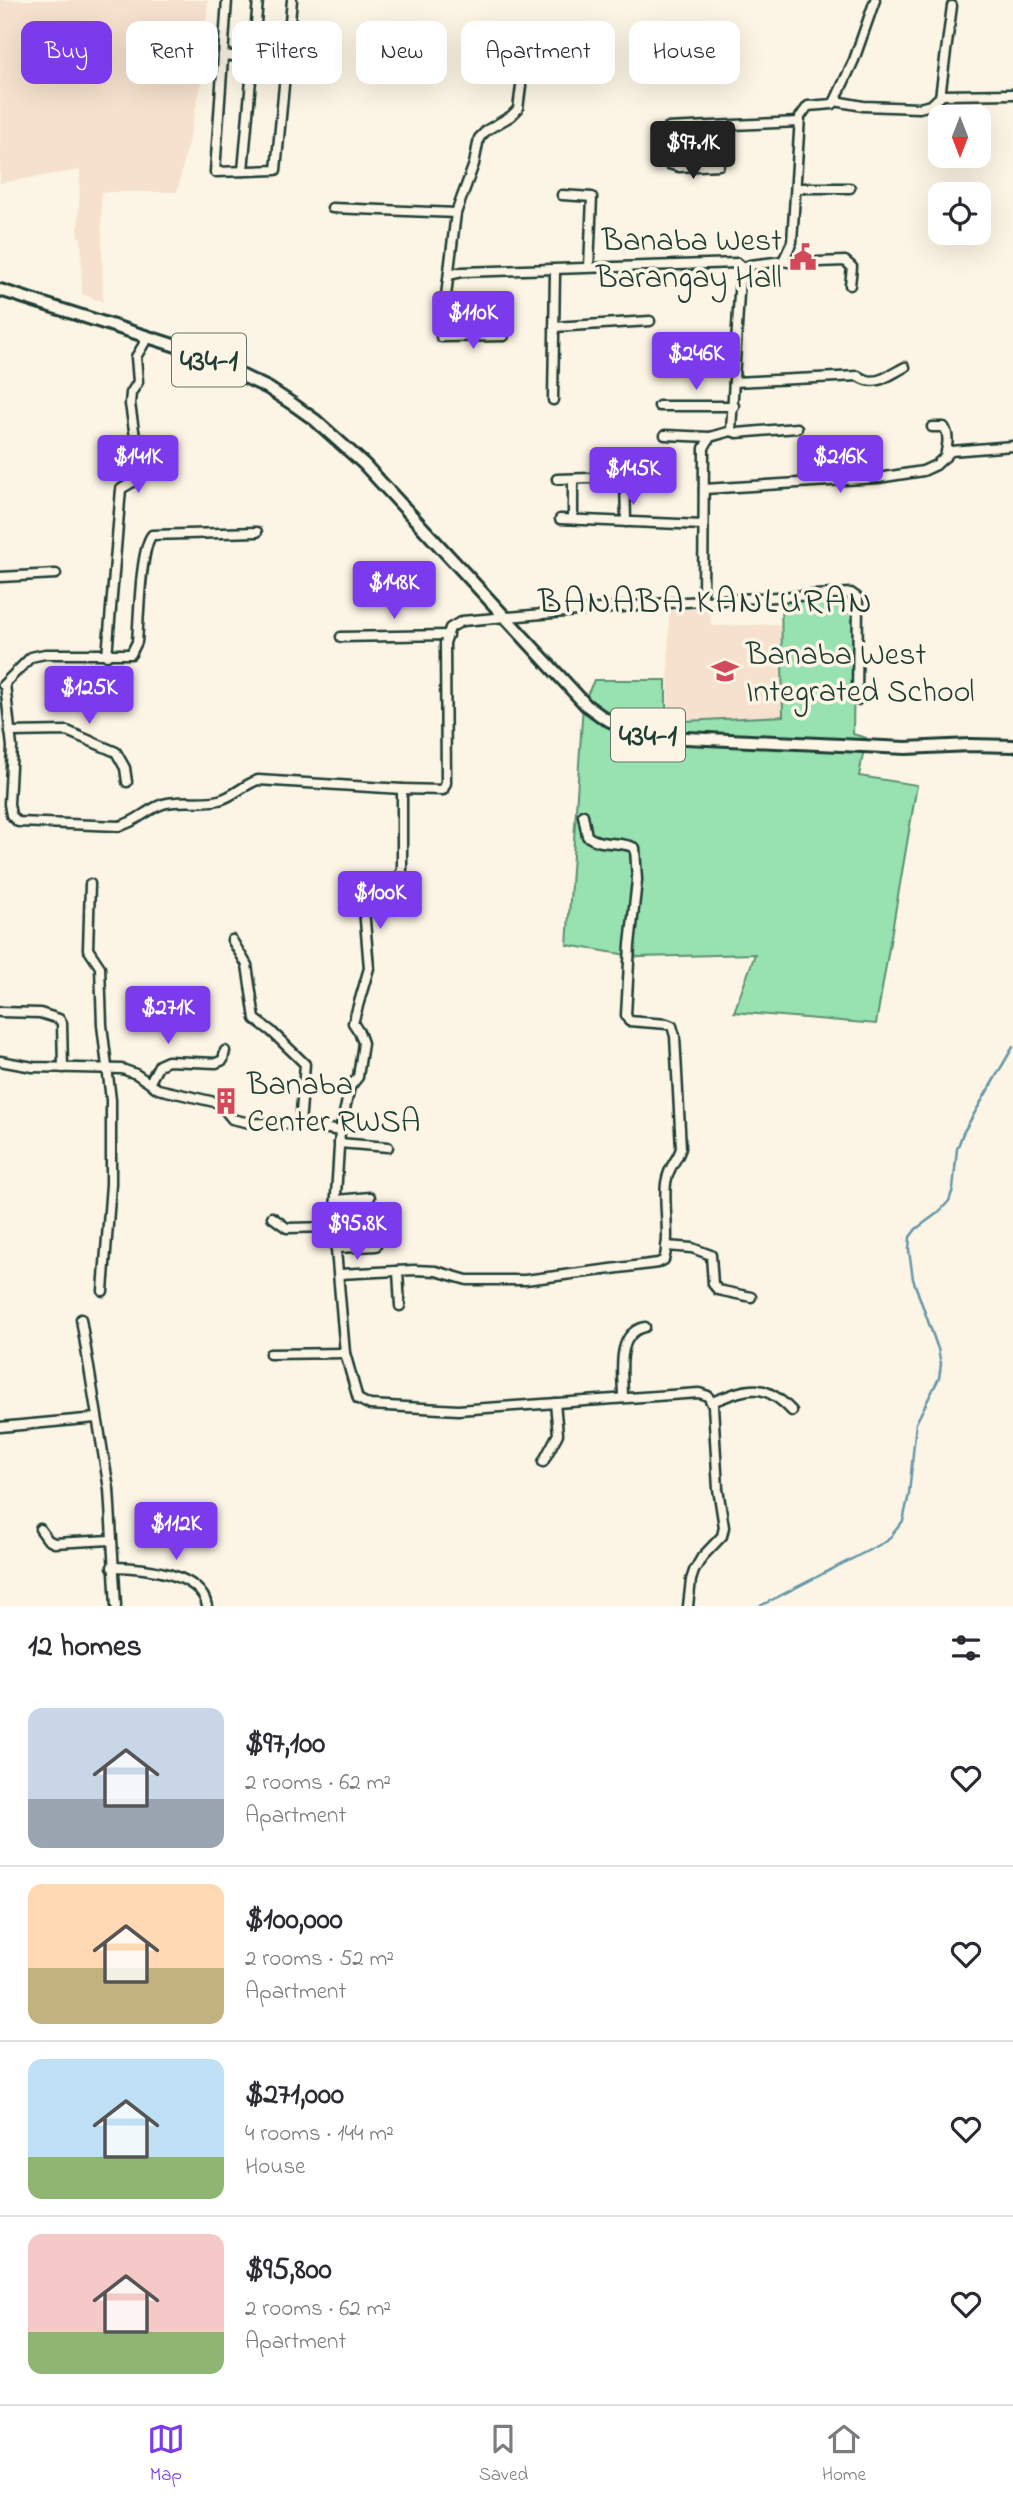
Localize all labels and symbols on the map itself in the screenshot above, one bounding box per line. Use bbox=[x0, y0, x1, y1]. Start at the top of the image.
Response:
north arrow bbox=[928, 105, 990, 168]
pin: $97.1K bbox=[636, 122, 750, 181]
place label: Banaba West Barangay Hall bbox=[595, 219, 782, 303]
public building icon: Banaba West Barangay Hall bbox=[788, 242, 818, 272]
pin: $110K bbox=[424, 292, 522, 351]
pin: $246K bbox=[647, 332, 745, 392]
road number: 434-1 bbox=[172, 334, 246, 386]
pin: $141K bbox=[89, 435, 187, 495]
pin: $216K bbox=[791, 435, 889, 495]
pin: $145K bbox=[584, 448, 682, 507]
pin: $148K bbox=[345, 562, 443, 621]
district label: BANABA KANLURAN bbox=[537, 578, 874, 629]
place label: Banaba West Integrated School bbox=[745, 633, 975, 717]
school or university icon: Banaba West Integrated School bbox=[710, 656, 740, 686]
pin: $125K bbox=[40, 666, 138, 726]
road number: 434-1 bbox=[611, 708, 685, 762]
pin: $100K bbox=[331, 872, 429, 931]
pin: $271K bbox=[119, 986, 217, 1046]
place label: Banaba Center RWSA bbox=[246, 1063, 420, 1147]
building icon: Banaba Center RWSA bbox=[211, 1086, 241, 1116]
pin: $95.8K bbox=[300, 1202, 414, 1262]
pin: $112K bbox=[127, 1502, 225, 1562]

